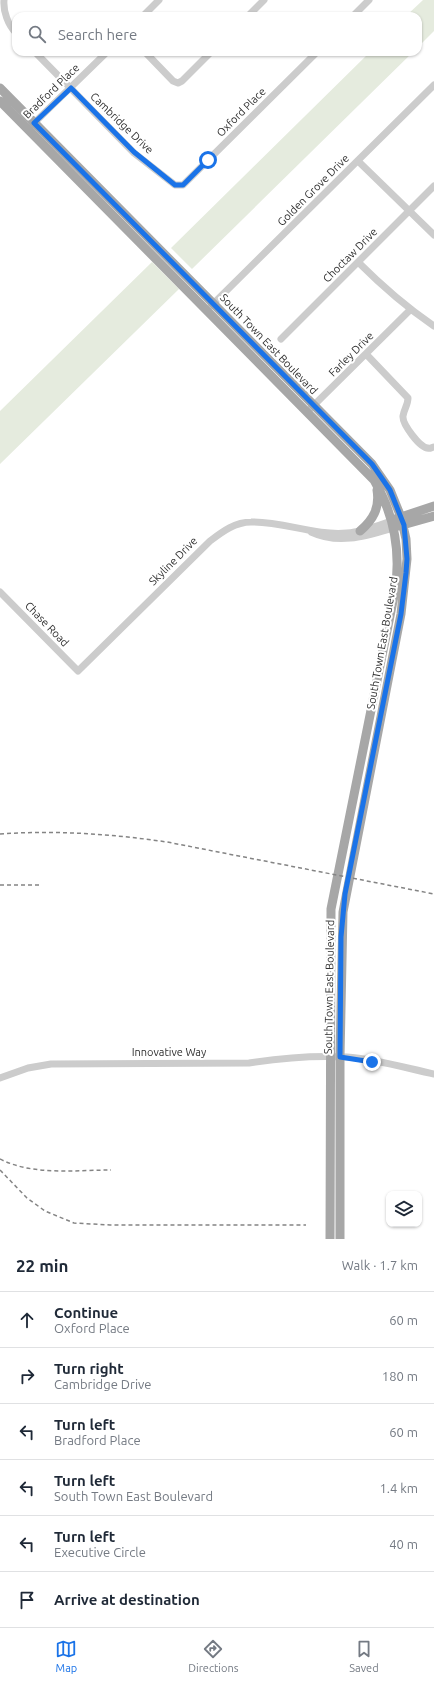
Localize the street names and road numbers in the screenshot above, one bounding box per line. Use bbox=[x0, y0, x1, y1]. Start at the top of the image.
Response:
street label: Bradford Place bbox=[20, 61, 82, 121]
street label: Oxford Place bbox=[214, 85, 268, 139]
street label: Cambridge Drive bbox=[88, 90, 156, 156]
street label: Golden Grove Drive bbox=[275, 152, 351, 228]
street label: Choctaw Drive bbox=[320, 225, 380, 285]
street label: South Town East Boulevard bbox=[218, 291, 320, 397]
street label: Farley Drive bbox=[326, 329, 376, 379]
street label: Skyline Drive bbox=[146, 534, 200, 588]
street label: South Town East Boulevard bbox=[364, 576, 400, 710]
street label: Chase Road bbox=[23, 599, 71, 649]
street label: South Town East Boulevard bbox=[322, 920, 336, 1054]
street label: Innovative Way bbox=[132, 1046, 207, 1058]

